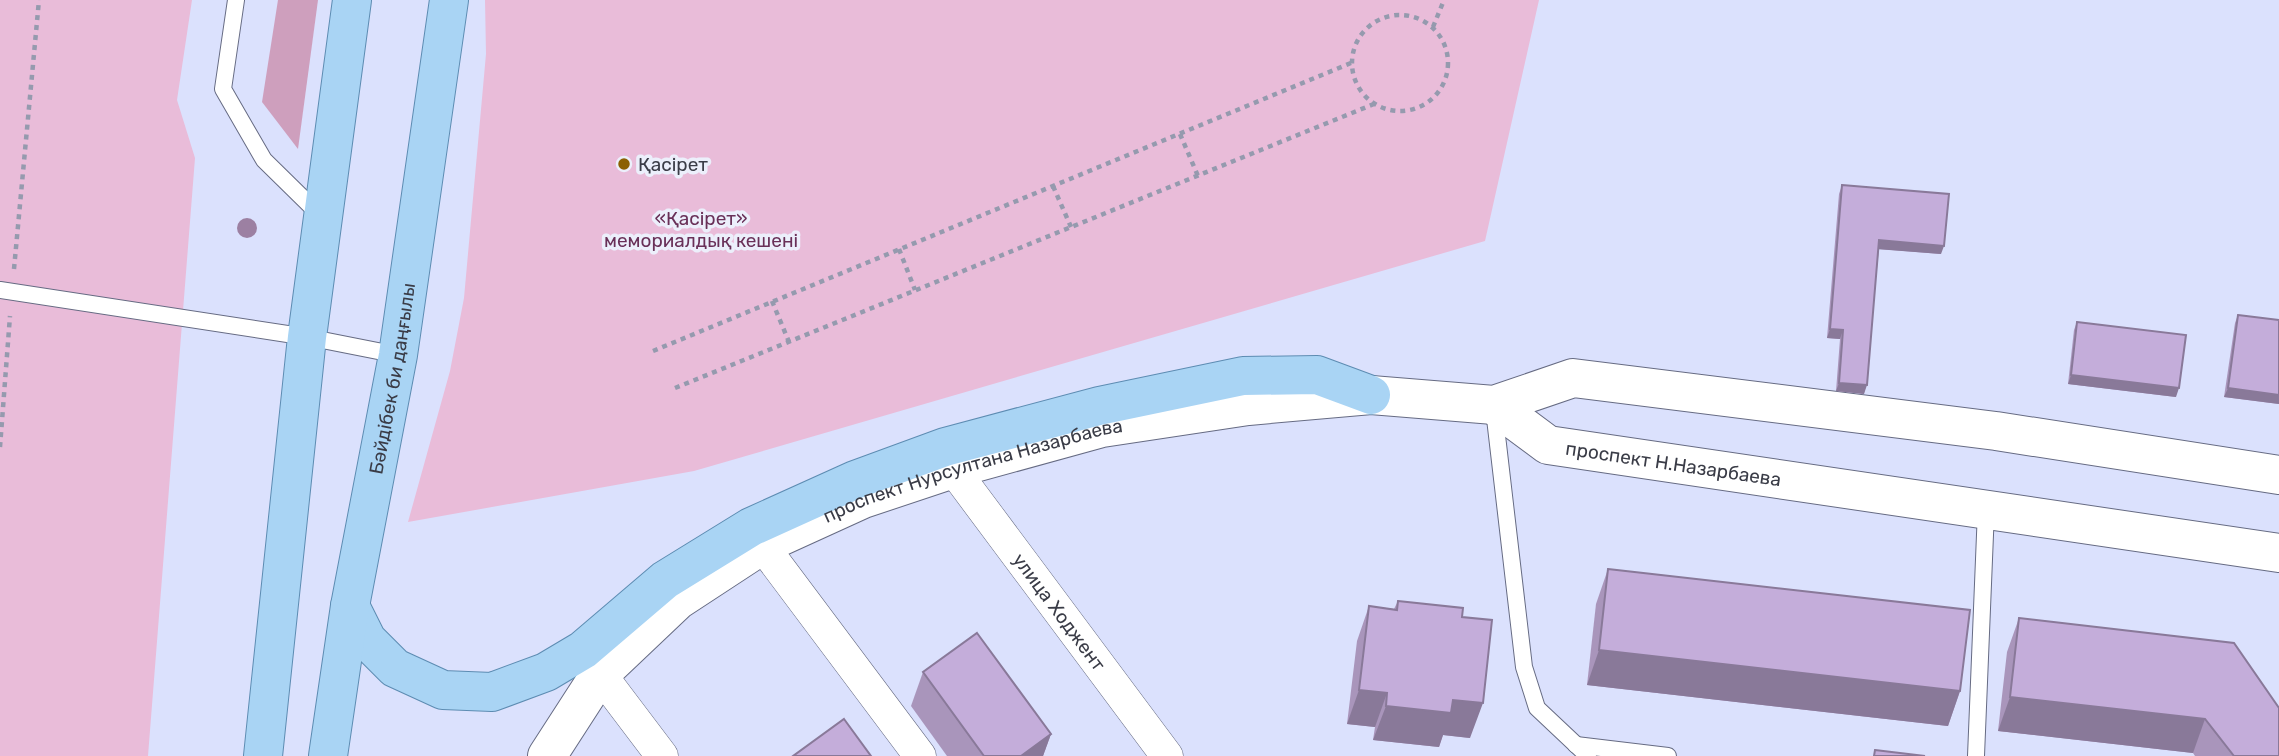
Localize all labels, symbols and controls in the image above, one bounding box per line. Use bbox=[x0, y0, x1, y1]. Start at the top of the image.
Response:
place label: Қасірет bbox=[638, 153, 708, 176]
marker: Қасірет bbox=[616, 156, 632, 172]
park label: «Қасірет» мемориалдық кешені bbox=[604, 207, 798, 252]
street label: Бәйдібек би даңғылы bbox=[364, 281, 420, 476]
street label: проспект Нурсултана Назарбаева bbox=[819, 414, 1124, 527]
street label: проспект Н.Назарбаева bbox=[1564, 436, 1783, 491]
street label: улица Ходжент bbox=[1008, 548, 1111, 675]

